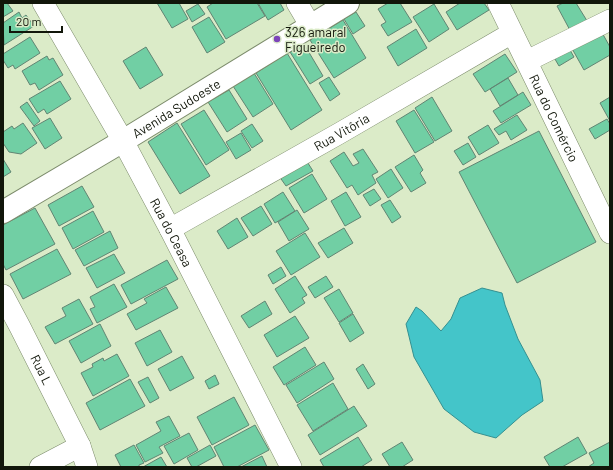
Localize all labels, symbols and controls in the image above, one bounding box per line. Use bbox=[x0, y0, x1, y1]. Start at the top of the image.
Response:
scale bar bbox=[10, 8, 62, 34]
text: 20 m bbox=[16, 14, 42, 28]
place label: 326 amaral Figueiredo bbox=[285, 24, 346, 55]
marker: 326 amaral Figueiredo bbox=[272, 34, 282, 44]
street label: Rua do Comércio bbox=[526, 72, 582, 164]
street label: Avenida Sudoeste bbox=[129, 75, 223, 141]
street label: Rua Vitôria bbox=[311, 110, 372, 154]
street label: Rua do Ceasa bbox=[147, 195, 196, 270]
street label: Rua L bbox=[27, 352, 56, 387]

